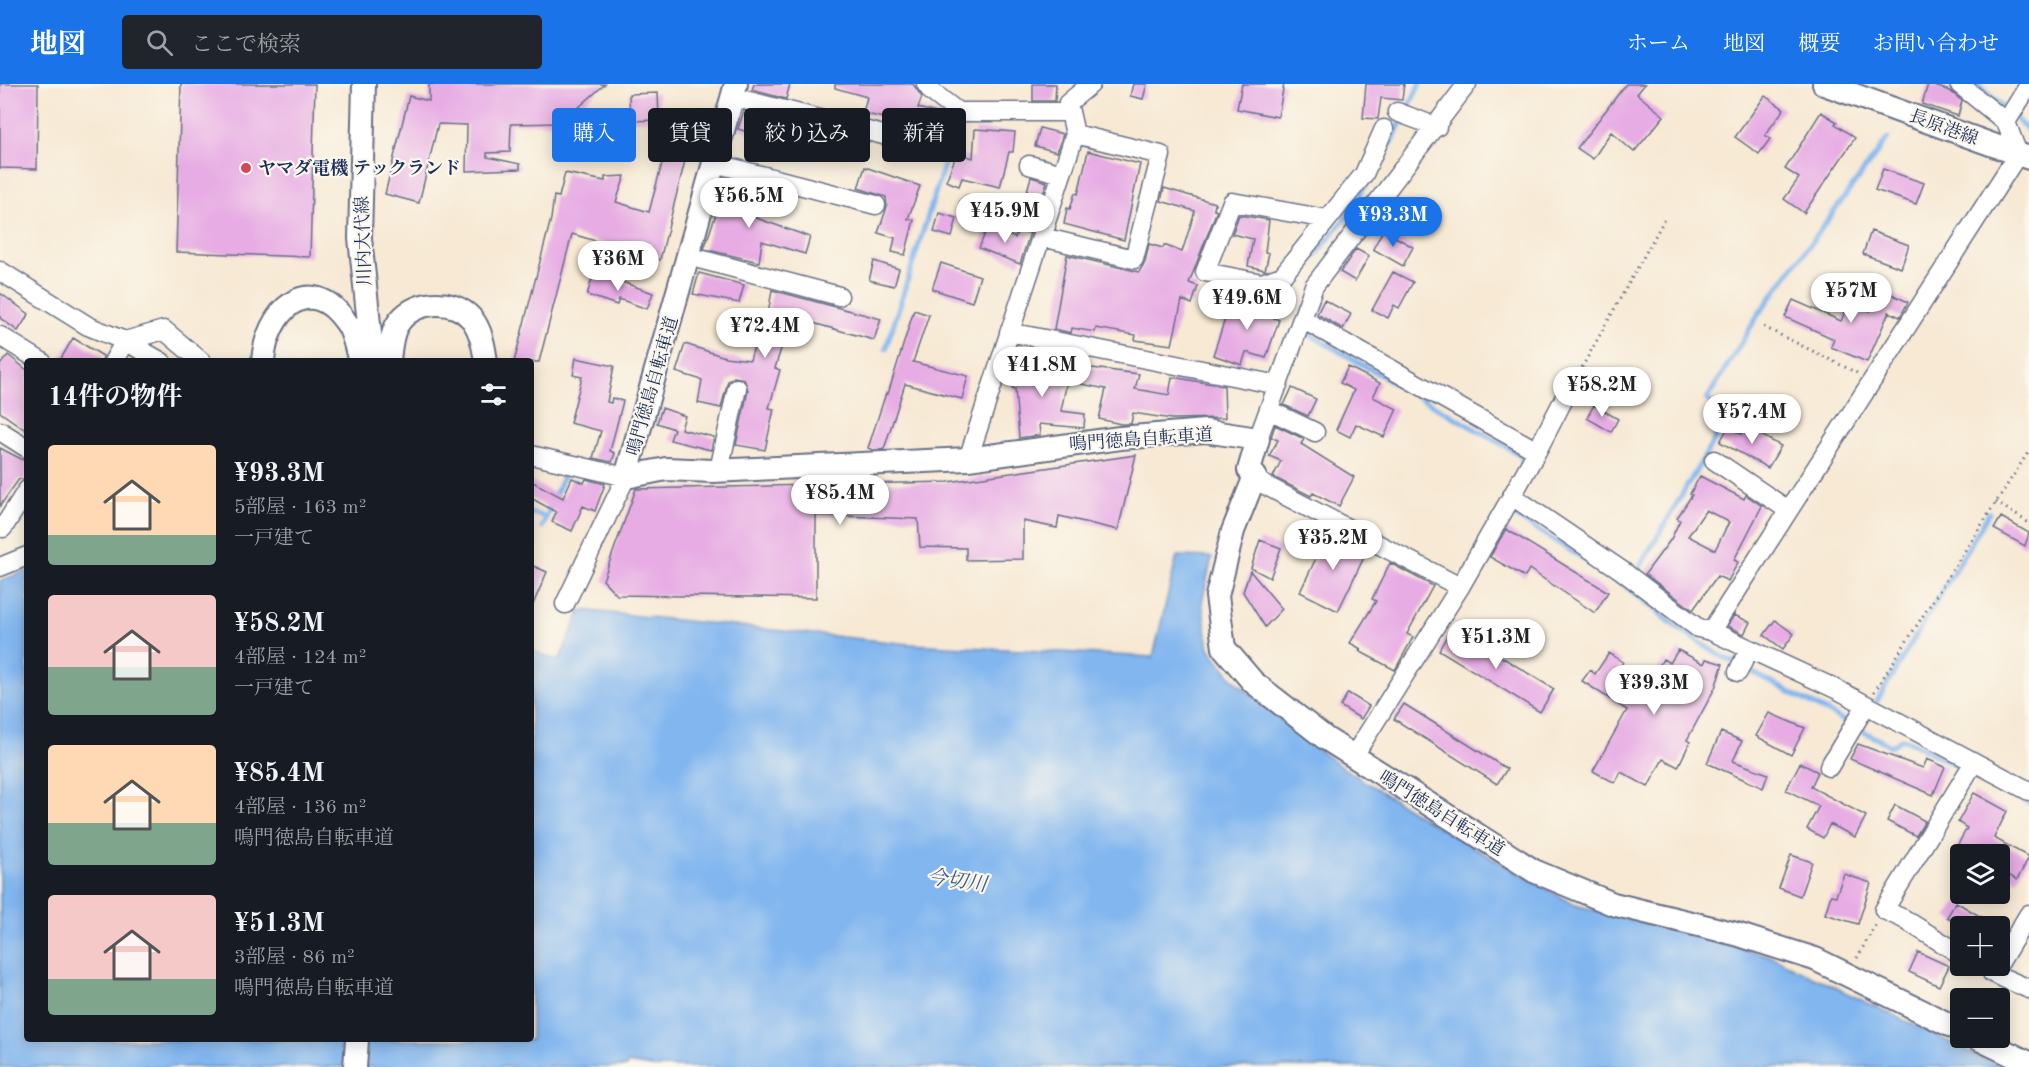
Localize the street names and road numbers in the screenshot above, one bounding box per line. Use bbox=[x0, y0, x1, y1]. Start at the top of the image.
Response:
street label: 長原港線 bbox=[1907, 105, 1981, 149]
street label: 川内大代線 bbox=[351, 196, 375, 286]
street label: 鳴門徳島自転車道 bbox=[623, 314, 681, 458]
street label: 鳴門徳島自転車道 bbox=[1068, 424, 1214, 454]
street label: 鳴門徳島自転車道 bbox=[1376, 766, 1508, 860]

